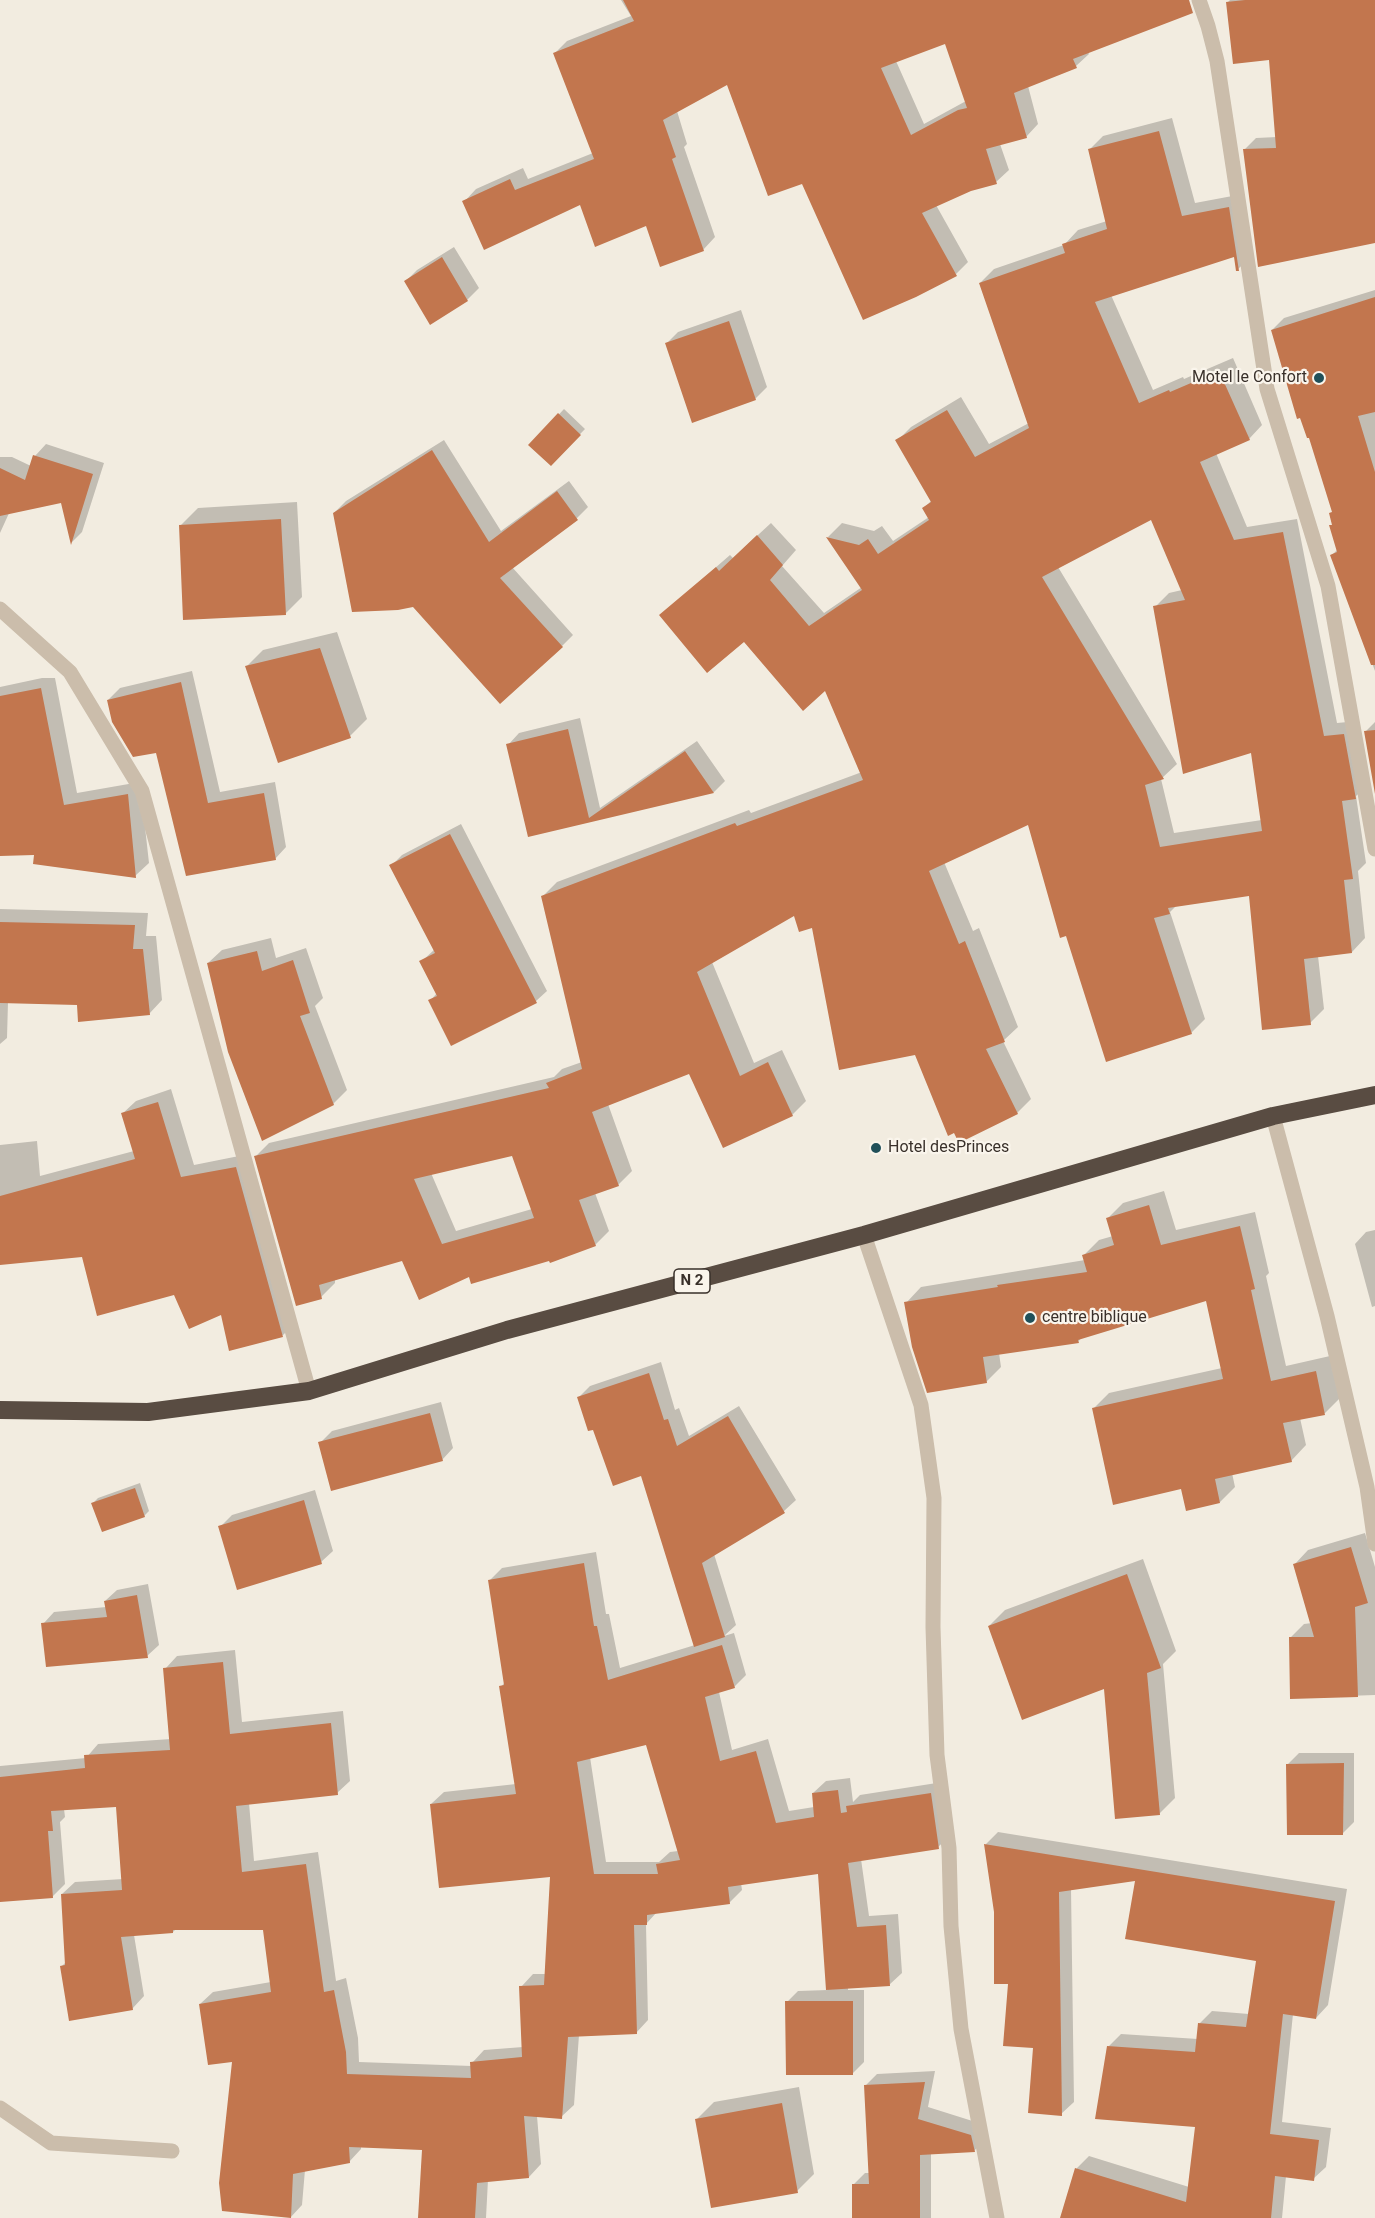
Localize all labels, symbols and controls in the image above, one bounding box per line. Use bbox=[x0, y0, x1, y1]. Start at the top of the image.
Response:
place label: Motel le Confort bbox=[1192, 368, 1307, 388]
marker: Motel le Confort bbox=[1312, 371, 1326, 385]
place label: Hotel desPrinces bbox=[888, 1138, 1009, 1158]
marker: Hotel desPrinces bbox=[869, 1141, 883, 1155]
road number: N 2 bbox=[674, 1269, 710, 1293]
place label: centre biblique bbox=[1042, 1308, 1147, 1328]
marker: centre biblique bbox=[1023, 1311, 1037, 1325]

